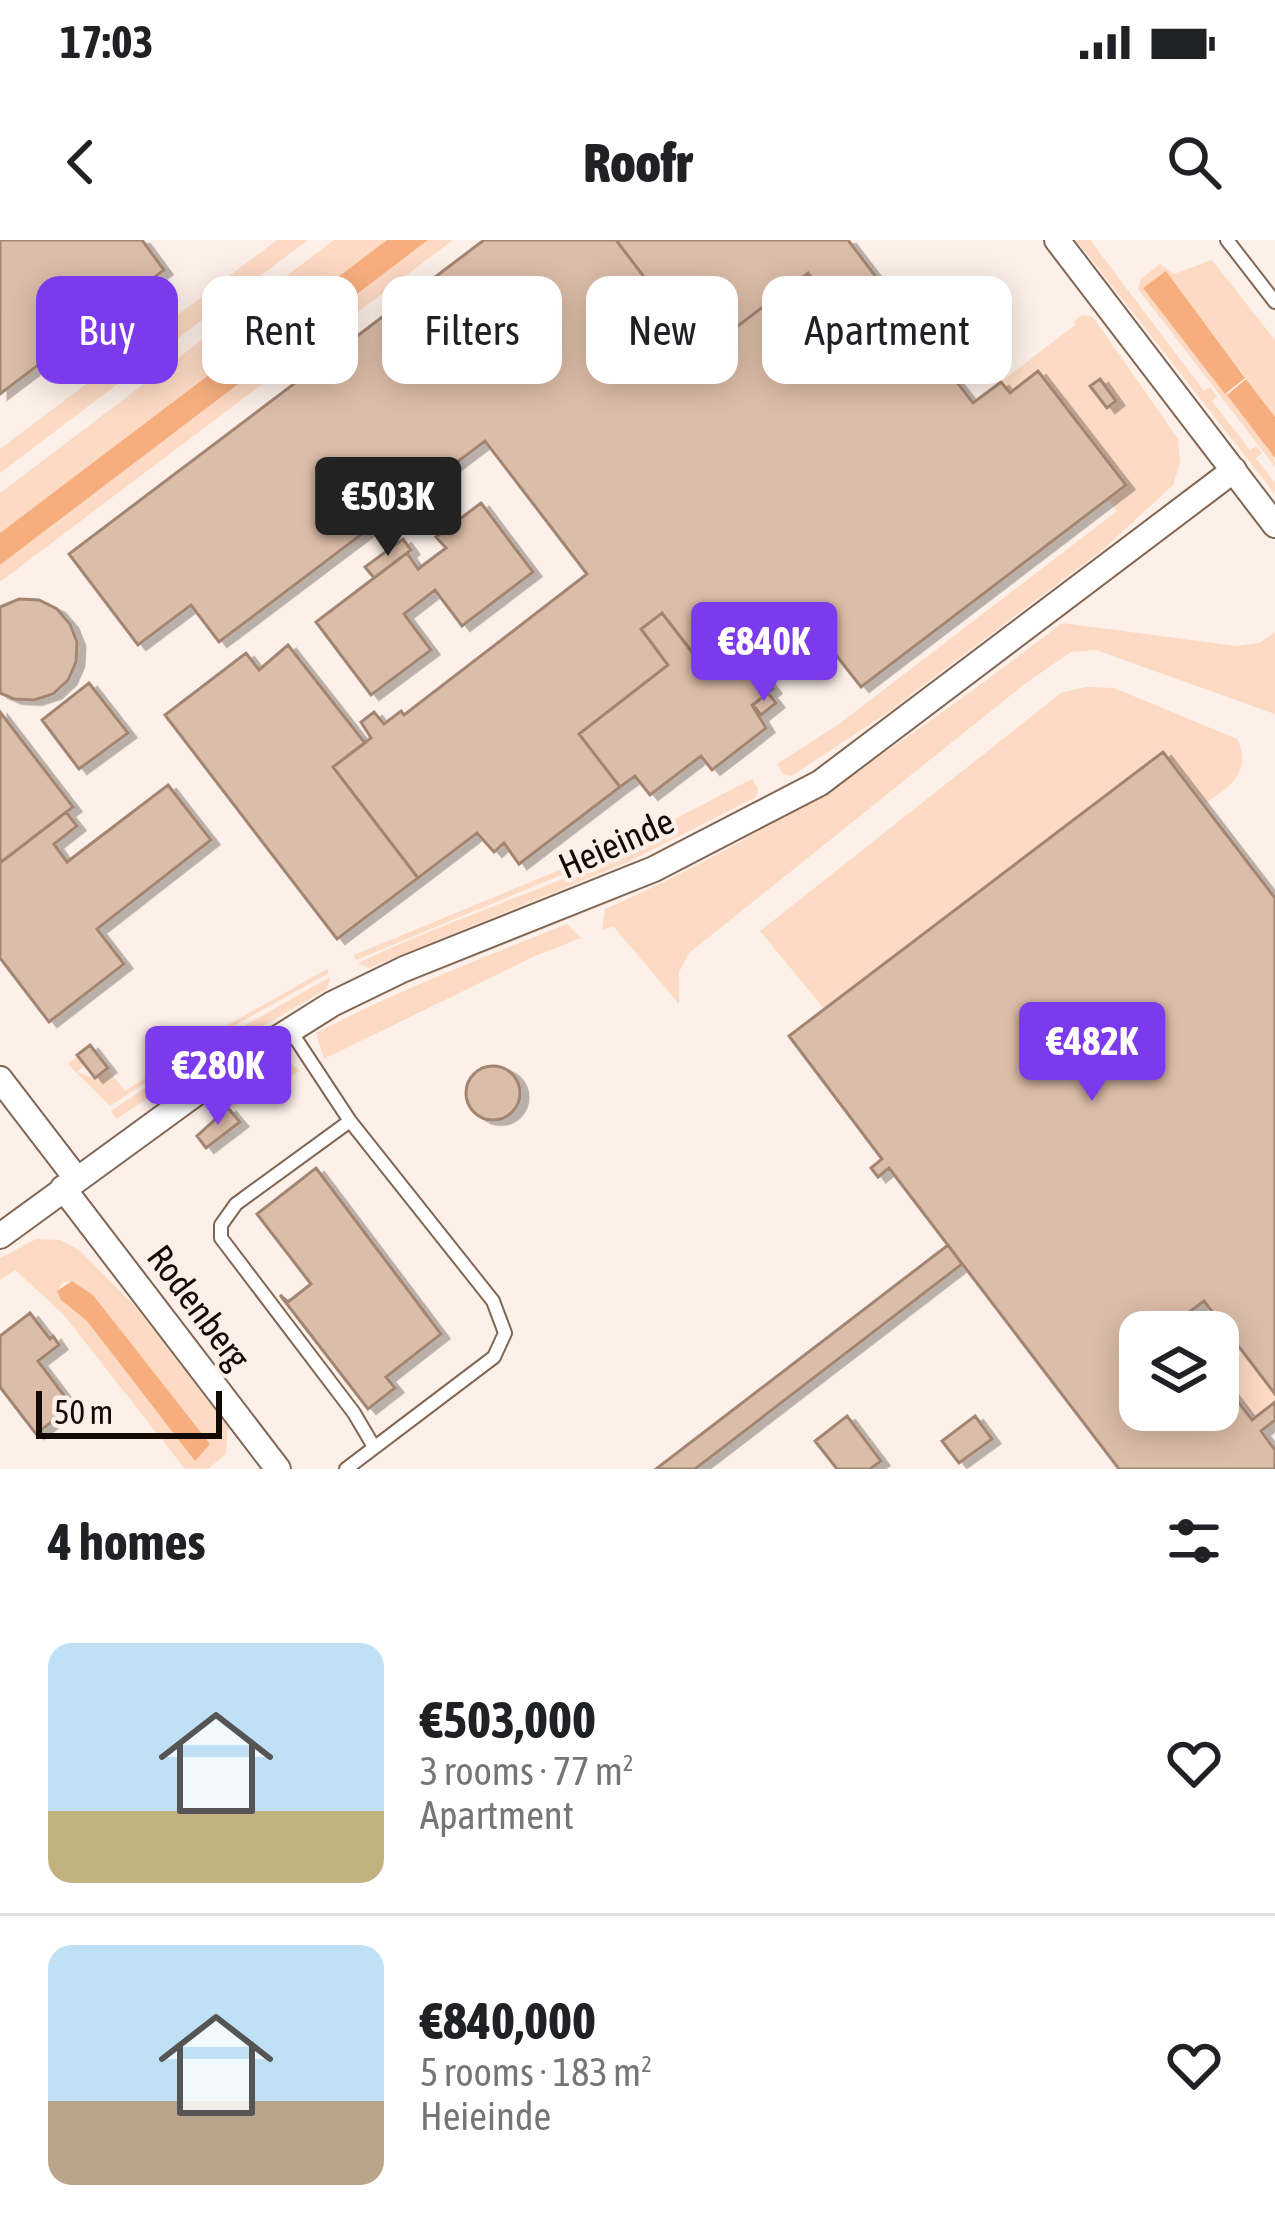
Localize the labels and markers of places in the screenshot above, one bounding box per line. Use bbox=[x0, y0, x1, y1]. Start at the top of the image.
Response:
pin: €503K bbox=[304, 457, 472, 559]
pin: €840K bbox=[680, 602, 848, 704]
pin: €482K bbox=[1008, 1002, 1176, 1104]
pin: €280K bbox=[134, 1026, 302, 1128]

